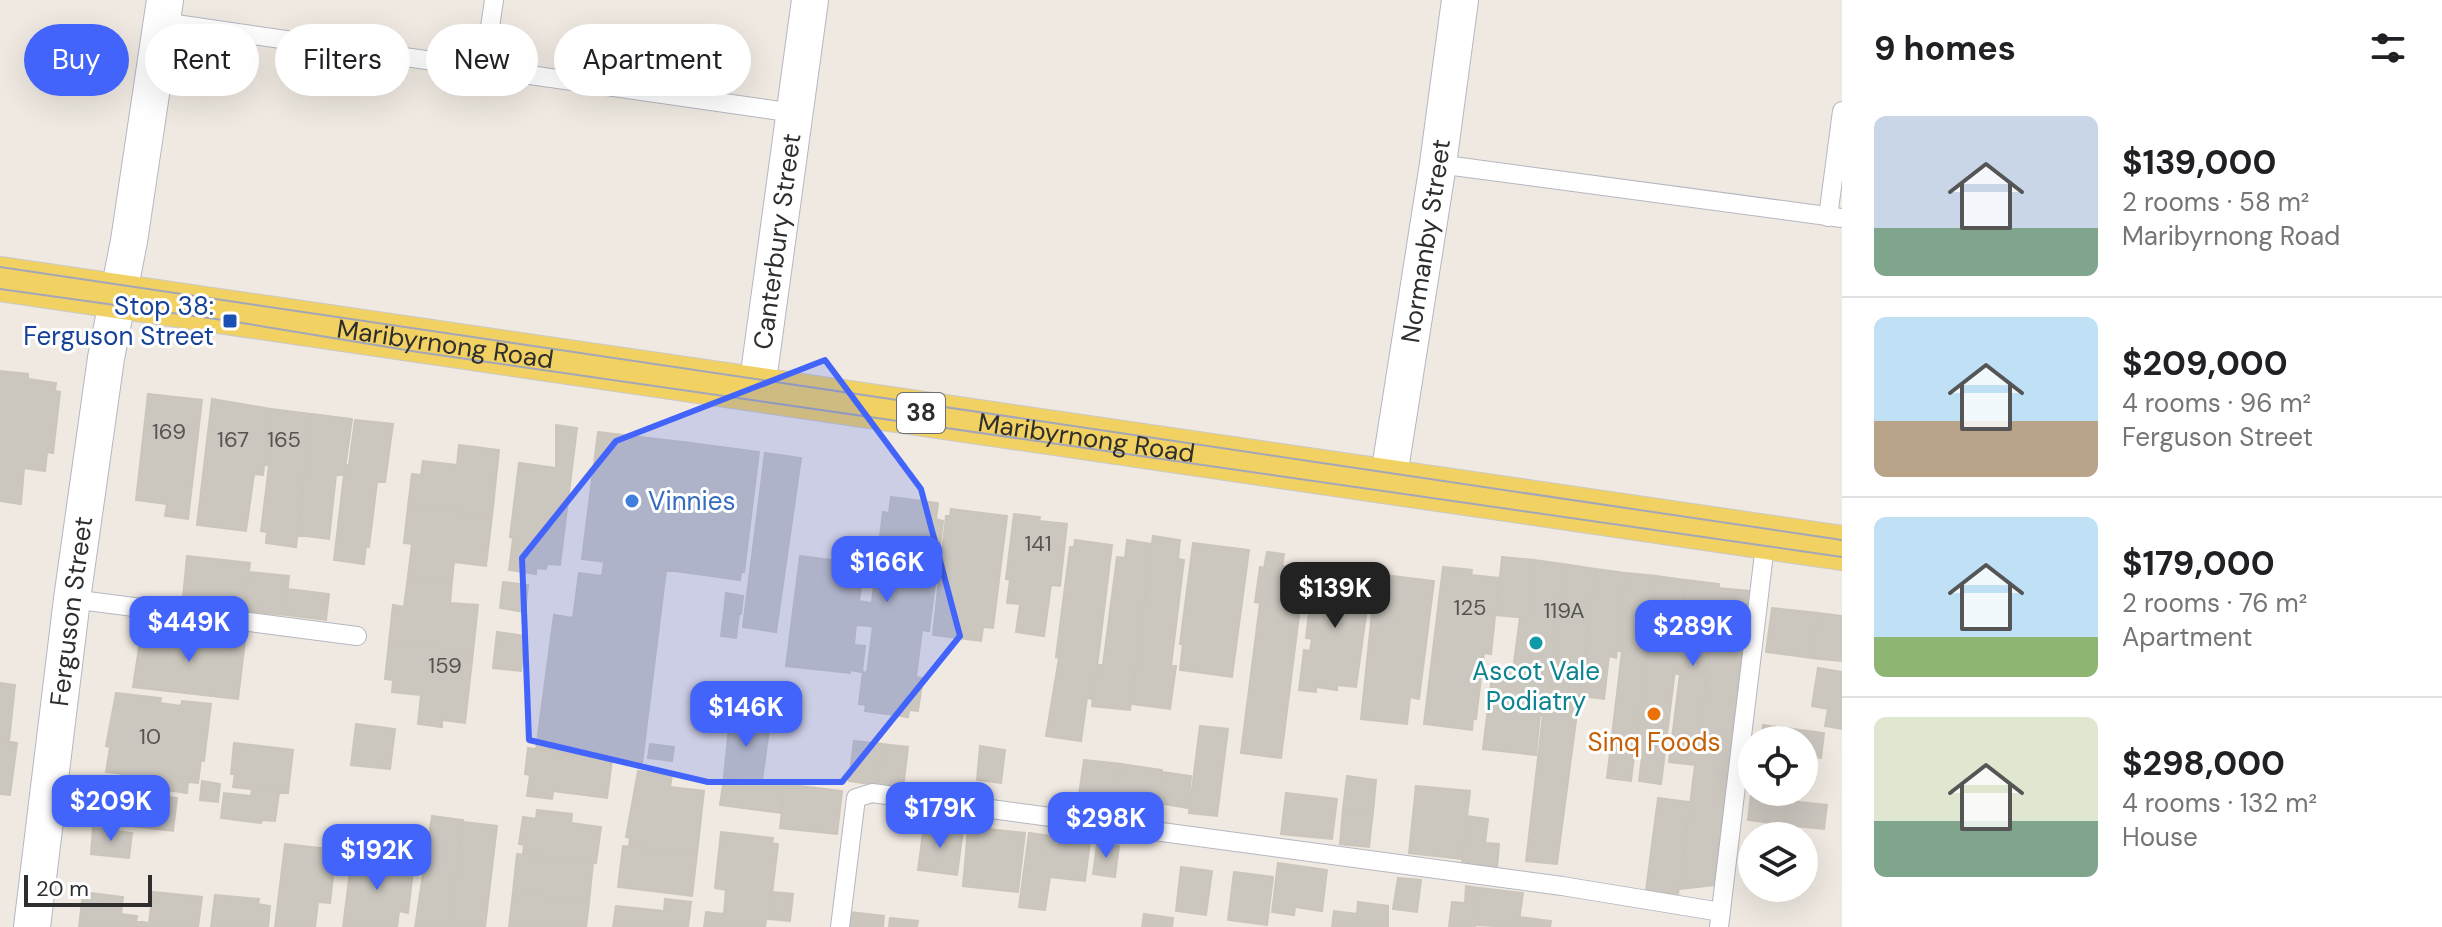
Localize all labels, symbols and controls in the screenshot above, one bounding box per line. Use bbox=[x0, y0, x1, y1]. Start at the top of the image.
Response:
chip: Buy bbox=[24, 24, 129, 96]
chip: Rent bbox=[145, 24, 259, 96]
chip: Filters bbox=[275, 24, 410, 96]
chip: New bbox=[426, 24, 538, 96]
chip: Apartment bbox=[554, 24, 751, 96]
text: 9 homes bbox=[1874, 26, 2016, 71]
icon: filters bbox=[2366, 26, 2410, 70]
street label: Canterbury Street bbox=[745, 131, 809, 352]
street label: Normanby Street bbox=[1393, 137, 1458, 345]
text: $139,000 bbox=[2122, 140, 2276, 185]
icon: home bbox=[1938, 148, 2034, 244]
text: 2 rooms · 58 m² bbox=[2122, 185, 2309, 219]
text: Maribyrnong Road bbox=[2122, 219, 2340, 253]
place label: Stop 38: Ferguson Street bbox=[23, 289, 214, 353]
street label: Maribyrnong Road bbox=[335, 311, 556, 377]
marker: Stop 38: Ferguson Street bbox=[221, 312, 239, 330]
text: $209,000 bbox=[2122, 341, 2288, 386]
icon: home bbox=[1938, 349, 2034, 445]
text: 4 rooms · 96 m² bbox=[2122, 386, 2311, 420]
road number: 38 bbox=[897, 393, 945, 433]
street label: Maribyrnong Road bbox=[976, 405, 1197, 470]
house number: 169 bbox=[152, 417, 186, 446]
text: Ferguson Street bbox=[2122, 420, 2313, 454]
house number: 167 bbox=[217, 425, 249, 454]
house number: 165 bbox=[267, 425, 301, 454]
place label: Vinnies bbox=[648, 484, 736, 518]
marker: Vinnies bbox=[623, 492, 641, 510]
street label: Ferguson Street bbox=[42, 514, 100, 708]
house number: 141 bbox=[1024, 529, 1052, 558]
pin: $166K bbox=[831, 536, 943, 604]
text: $179,000 bbox=[2122, 541, 2275, 586]
text: $166K bbox=[849, 545, 925, 579]
icon: home bbox=[1938, 549, 2034, 645]
pin: $139K bbox=[1279, 562, 1391, 630]
text: $139K bbox=[1298, 571, 1372, 605]
text: 2 rooms · 76 m² bbox=[2122, 586, 2307, 620]
house number: 125 bbox=[1454, 593, 1486, 622]
pin: $449K bbox=[133, 596, 245, 664]
house number: 119A bbox=[1543, 596, 1585, 625]
pin: $289K bbox=[1637, 600, 1749, 668]
text: $449K bbox=[148, 605, 231, 639]
text: $289K bbox=[1653, 609, 1733, 643]
text: Apartment bbox=[2122, 620, 2253, 654]
marker: Ascot Vale Podiatry bbox=[1527, 634, 1545, 652]
house number: 159 bbox=[428, 651, 462, 680]
place label: Ascot Vale Podiatry bbox=[1472, 654, 1600, 718]
pin: $146K bbox=[690, 681, 802, 749]
text: $146K bbox=[708, 690, 784, 724]
marker: Sinq Foods bbox=[1645, 705, 1663, 723]
house number: 10 bbox=[139, 722, 161, 751]
place label: Sinq Foods bbox=[1587, 725, 1721, 759]
map controls bbox=[1738, 726, 1818, 902]
button: locate bbox=[1738, 726, 1818, 806]
text: $298,000 bbox=[2122, 741, 2285, 786]
icon: home bbox=[1938, 749, 2034, 845]
pin: $209K bbox=[55, 775, 167, 843]
pin: $179K bbox=[884, 782, 996, 850]
text: $209K bbox=[70, 784, 152, 818]
text: 4 rooms · 132 m² bbox=[2122, 786, 2317, 820]
text: $179K bbox=[904, 791, 976, 825]
pin: $298K bbox=[1050, 792, 1162, 860]
text: $298K bbox=[1066, 801, 1146, 835]
text: House bbox=[2122, 820, 2198, 854]
button: layers bbox=[1738, 822, 1818, 902]
pin: $192K bbox=[321, 824, 433, 892]
text: $192K bbox=[340, 833, 414, 867]
scale bar bbox=[24, 871, 152, 907]
text: 20 m bbox=[36, 874, 89, 903]

